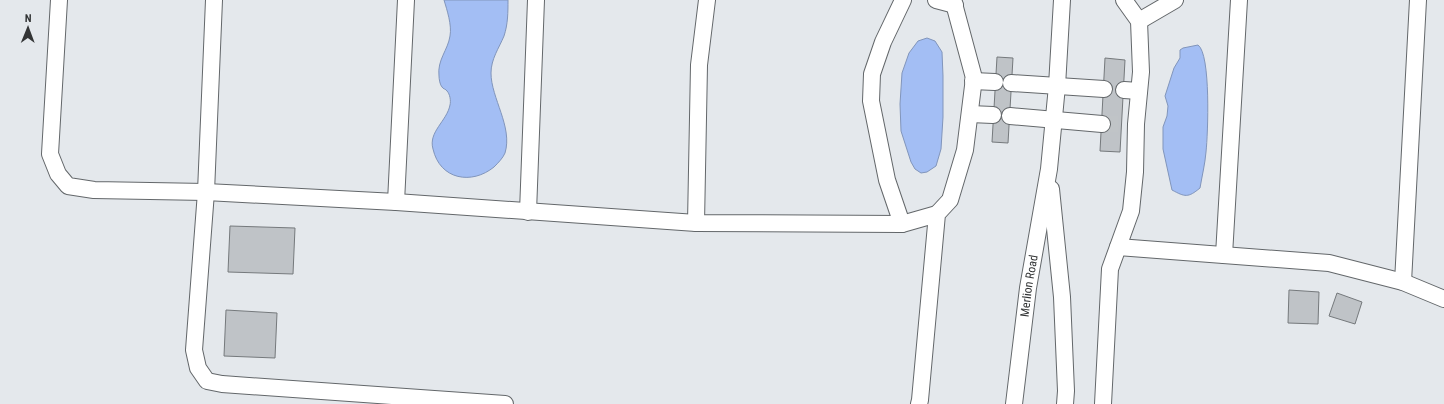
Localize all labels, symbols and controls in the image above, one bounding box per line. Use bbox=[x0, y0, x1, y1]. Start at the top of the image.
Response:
north arrow bbox=[8, 8, 48, 48]
text: N bbox=[25, 12, 32, 25]
street label: Merlion Road bbox=[1018, 254, 1041, 318]

